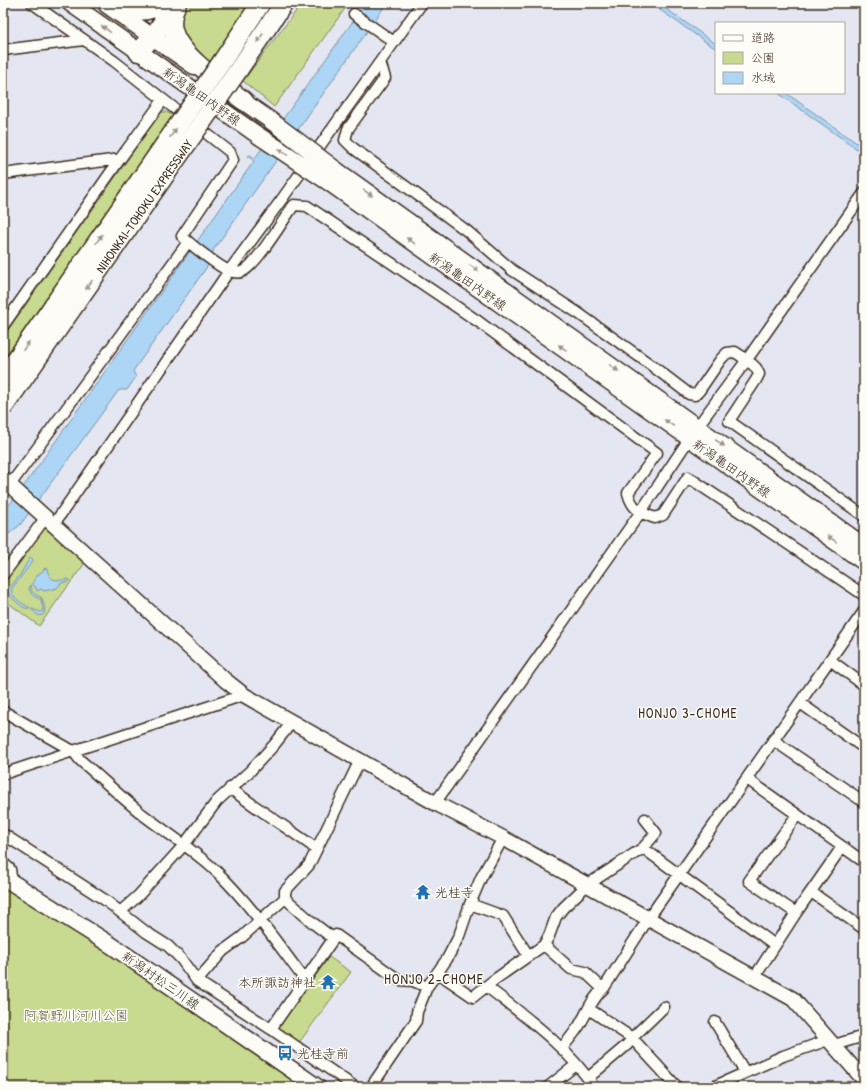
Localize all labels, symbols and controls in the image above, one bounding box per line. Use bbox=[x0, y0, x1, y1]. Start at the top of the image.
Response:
legend bbox=[715, 22, 845, 94]
one-way arrow bbox=[101, 25, 111, 33]
text: 道路 bbox=[751, 29, 775, 46]
one-way arrow bbox=[256, 32, 264, 43]
text: 公園 bbox=[751, 49, 775, 66]
street label: 新潟亀田内野線 bbox=[160, 63, 245, 130]
text: 水域 bbox=[751, 69, 775, 86]
one-way arrow bbox=[169, 127, 177, 138]
street label: NIHONKAI-TOHOKU EXPRESSWAY bbox=[91, 136, 197, 276]
one-way arrow bbox=[278, 148, 288, 156]
one-way arrow bbox=[362, 189, 373, 197]
one-way arrow bbox=[95, 234, 103, 245]
one-way arrow bbox=[406, 237, 417, 245]
street label: 新潟亀田内野線 bbox=[426, 248, 511, 315]
one-way arrow bbox=[468, 264, 479, 272]
one-way arrow bbox=[85, 280, 93, 290]
one-way arrow bbox=[22, 341, 30, 352]
one-way arrow bbox=[558, 344, 568, 352]
one-way arrow bbox=[609, 364, 619, 372]
one-way arrow bbox=[664, 419, 675, 427]
street label: 新潟亀田内野線 bbox=[690, 435, 775, 502]
one-way arrow bbox=[715, 439, 725, 447]
one-way arrow bbox=[827, 535, 838, 543]
district label: HONJO 3-CHOME bbox=[638, 703, 738, 722]
temple icon: 光桂寺 bbox=[414, 883, 432, 901]
place label: 光桂寺 bbox=[435, 883, 474, 901]
street label: 新潟村松三川線 bbox=[119, 947, 204, 1014]
district label: HONJO 2-CHOME bbox=[384, 969, 484, 988]
place label: 本所諏訪神社 bbox=[238, 973, 316, 991]
temple icon: 本所諏訪神社 bbox=[319, 973, 337, 991]
park label: 阿賀野川河川公園 bbox=[24, 1006, 128, 1024]
bus stop icon: 光桂寺前 bbox=[276, 1044, 294, 1062]
place label: 光桂寺前 bbox=[297, 1044, 349, 1062]

